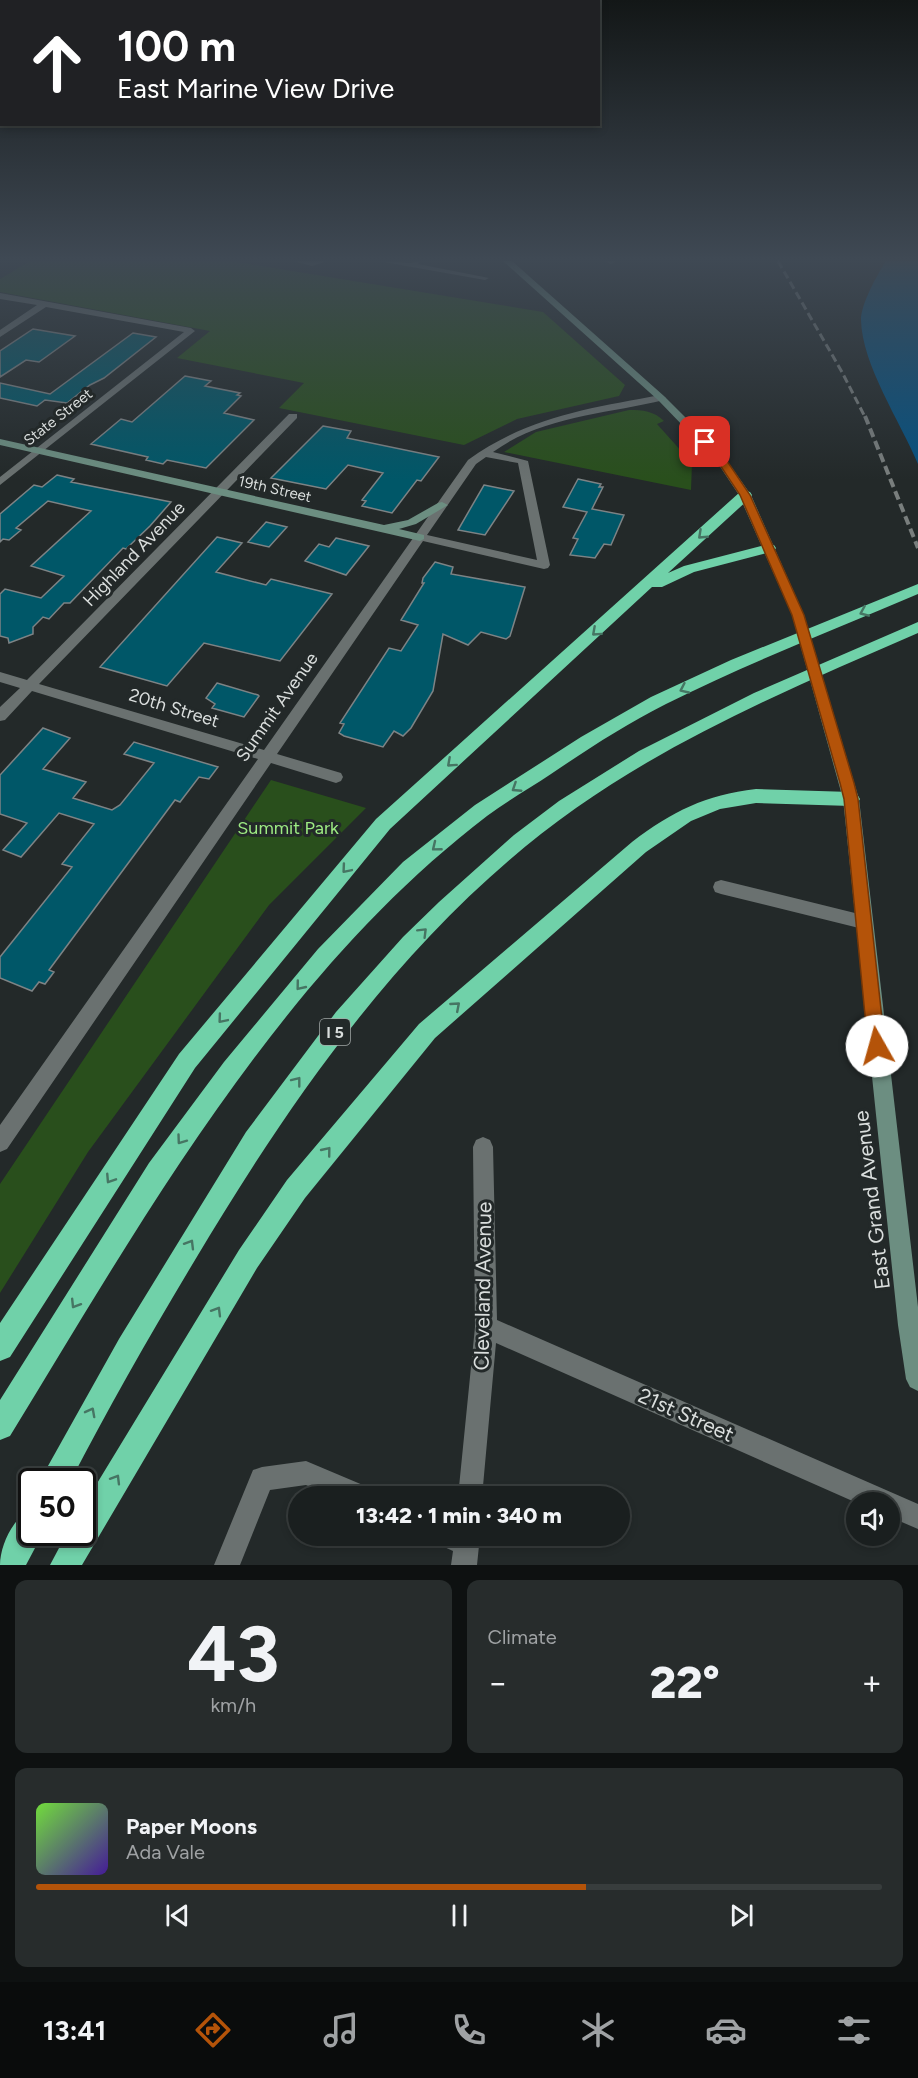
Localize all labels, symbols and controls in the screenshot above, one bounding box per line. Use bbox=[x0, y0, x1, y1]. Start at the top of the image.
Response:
text: 100 m bbox=[117, 21, 236, 72]
icon: ahead bbox=[18, 24, 96, 102]
text: East Marine View Drive bbox=[117, 72, 394, 105]
street label: State Street bbox=[20, 384, 96, 449]
pin bbox=[679, 416, 730, 467]
icon: arrive bbox=[688, 425, 721, 458]
street label: 19th Street bbox=[237, 472, 314, 506]
street label: Highland Avenue bbox=[78, 497, 190, 611]
one-way arrow bbox=[698, 528, 708, 539]
one-way arrow bbox=[859, 605, 870, 617]
one-way arrow bbox=[592, 625, 602, 636]
street label: Summit Avenue bbox=[231, 648, 323, 766]
one-way arrow bbox=[680, 681, 691, 693]
street label: 20th Street bbox=[126, 684, 222, 732]
one-way arrow bbox=[447, 756, 458, 767]
one-way arrow bbox=[512, 780, 523, 791]
park label: Summit Park bbox=[237, 817, 339, 839]
one-way arrow bbox=[432, 839, 443, 850]
one-way arrow bbox=[342, 862, 353, 873]
one-way arrow bbox=[416, 928, 426, 939]
one-way arrow bbox=[296, 979, 307, 990]
one-way arrow bbox=[450, 1002, 460, 1013]
one-way arrow bbox=[218, 1012, 229, 1023]
position arrow bbox=[845, 1014, 909, 1078]
road number: I 5 bbox=[320, 1019, 350, 1045]
one-way arrow bbox=[289, 1077, 300, 1088]
street label: East Grand Avenue bbox=[848, 1109, 895, 1291]
one-way arrow bbox=[177, 1134, 188, 1145]
one-way arrow bbox=[319, 1147, 330, 1158]
one-way arrow bbox=[106, 1172, 117, 1183]
street label: Cleveland Avenue bbox=[469, 1201, 496, 1371]
one-way arrow bbox=[183, 1240, 195, 1250]
one-way arrow bbox=[70, 1298, 82, 1308]
one-way arrow bbox=[209, 1307, 221, 1318]
street label: 21st Street bbox=[634, 1382, 738, 1447]
one-way arrow bbox=[84, 1408, 95, 1418]
speed limit sign: 50 bbox=[18, 1468, 96, 1546]
one-way arrow bbox=[109, 1475, 121, 1485]
map controls bbox=[846, 1492, 900, 1546]
button: sound bbox=[846, 1492, 900, 1546]
text: 13:42 · 1 min · 340 m bbox=[356, 1502, 562, 1529]
text: 43 bbox=[187, 1607, 280, 1701]
text: Climate bbox=[488, 1625, 557, 1649]
text: 22° bbox=[650, 1655, 720, 1709]
text: − bbox=[488, 1663, 508, 1702]
text: + bbox=[861, 1663, 882, 1702]
text: km/h bbox=[210, 1693, 256, 1717]
text: Paper Moons bbox=[126, 1813, 257, 1840]
text: Ada Vale bbox=[126, 1840, 205, 1864]
icon: previous bbox=[161, 1899, 194, 1932]
icon: pause bbox=[443, 1899, 476, 1932]
icon: next bbox=[725, 1899, 758, 1932]
icon: directions bbox=[192, 2009, 234, 2051]
icon: music bbox=[320, 2009, 362, 2051]
icon: phone bbox=[448, 2009, 490, 2051]
icon: climate bbox=[577, 2009, 619, 2051]
icon: car bbox=[705, 2009, 747, 2051]
icon: filters bbox=[833, 2009, 875, 2051]
text: 13:41 bbox=[43, 2014, 106, 2047]

